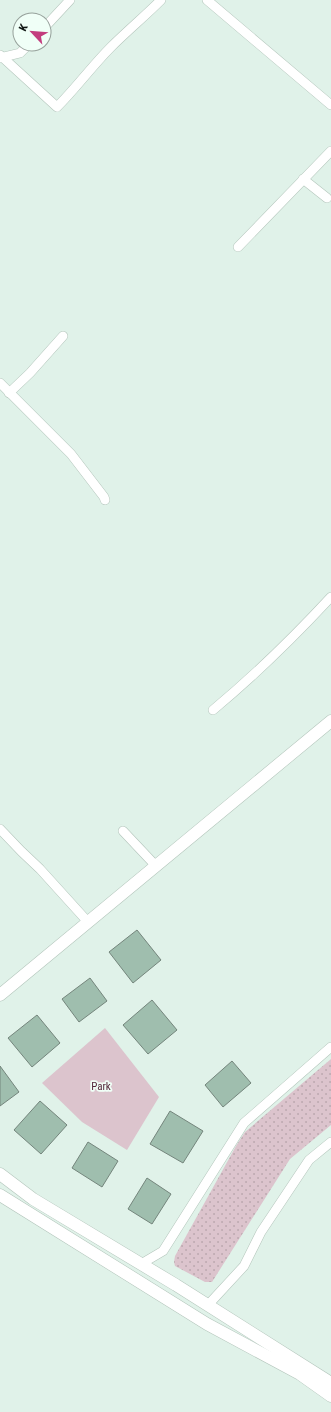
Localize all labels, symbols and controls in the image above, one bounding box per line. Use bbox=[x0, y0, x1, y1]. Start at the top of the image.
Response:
north arrow bbox=[12, 12, 52, 52]
text: K bbox=[16, 21, 31, 33]
park label: Park bbox=[91, 1080, 111, 1093]

